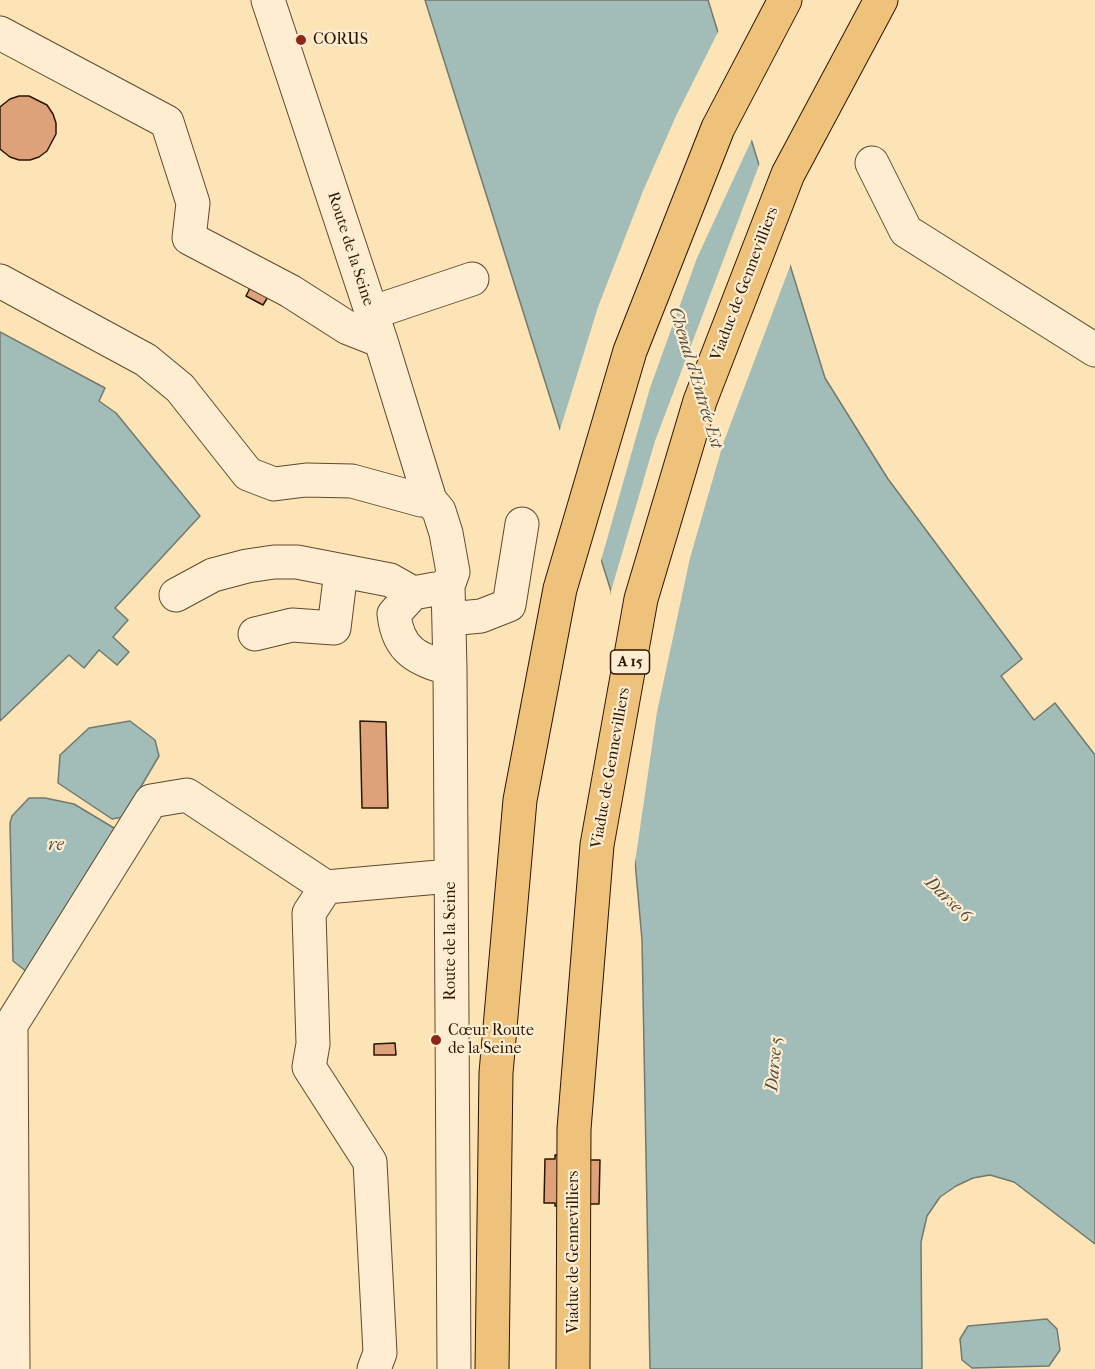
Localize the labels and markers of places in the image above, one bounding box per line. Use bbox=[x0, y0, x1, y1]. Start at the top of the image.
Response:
place label: CORUS bbox=[313, 30, 368, 50]
marker: CORUS bbox=[294, 33, 308, 47]
place label: Cœur Route de la Seine bbox=[448, 1021, 534, 1059]
marker: Cœur Route de la Seine bbox=[429, 1033, 443, 1047]

